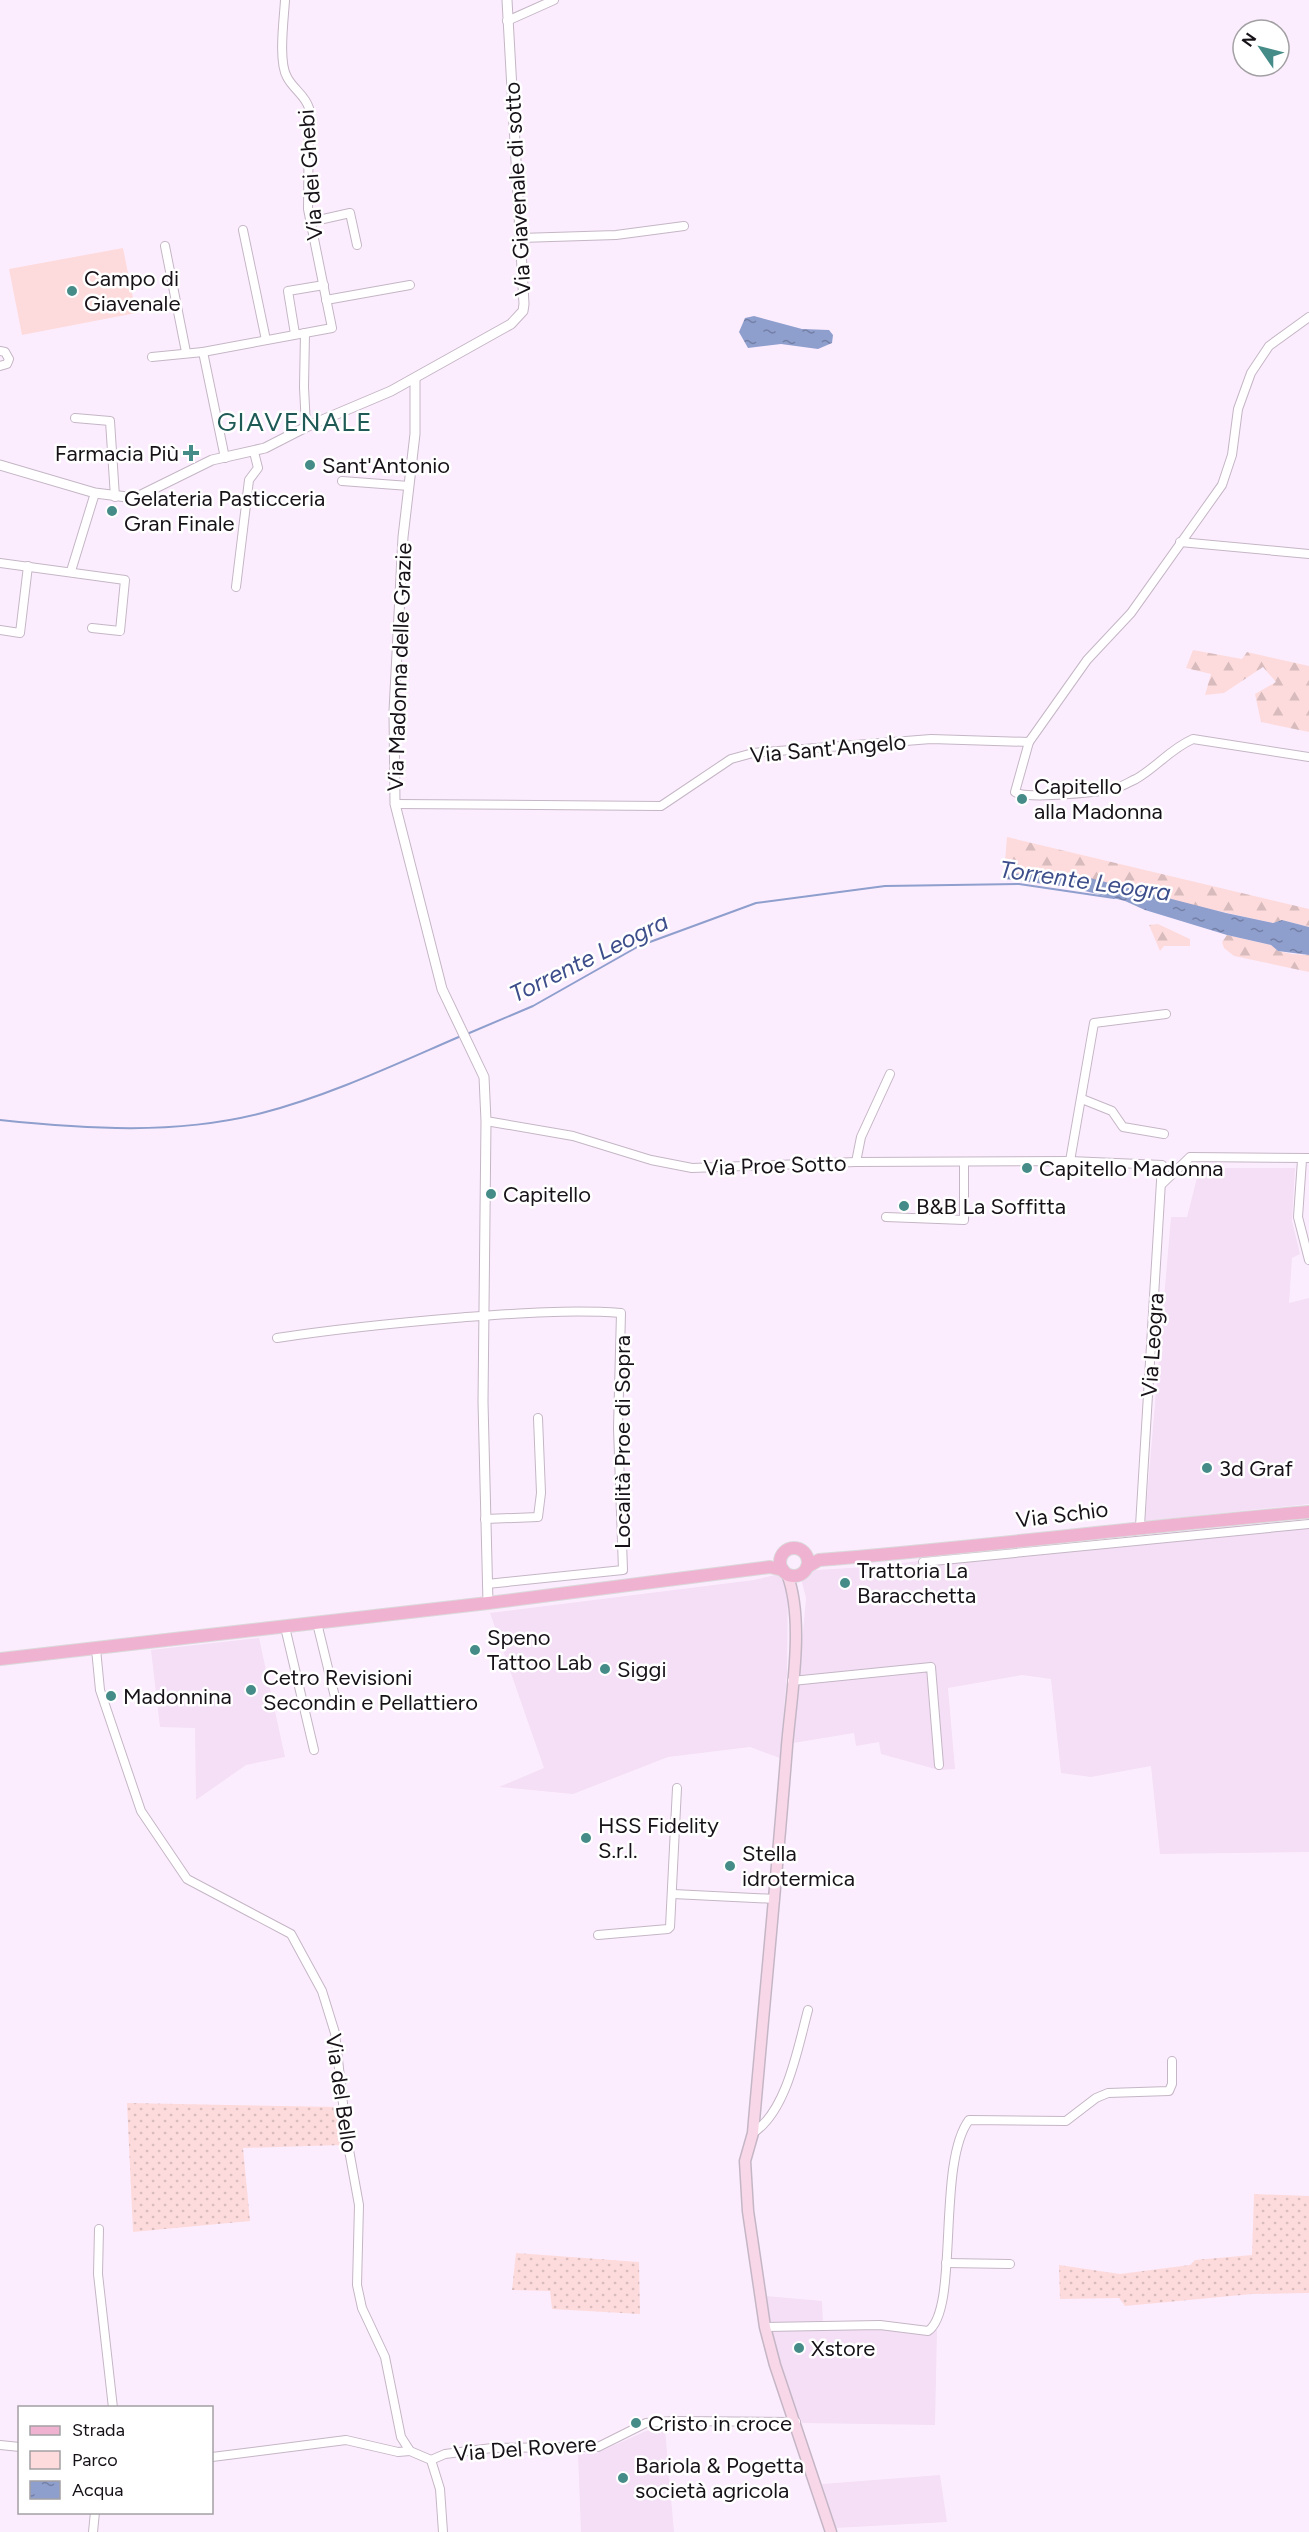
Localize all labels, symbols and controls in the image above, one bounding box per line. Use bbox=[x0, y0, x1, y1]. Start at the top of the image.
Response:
north arrow bbox=[1231, 18, 1291, 78]
text: N bbox=[1238, 29, 1260, 50]
street label: Via Giavenale di sotto bbox=[498, 81, 537, 297]
street label: Via dei Ghebi bbox=[292, 108, 329, 241]
place label: Campo di Giavenale bbox=[84, 265, 180, 317]
marker: Campo di Giavenale bbox=[65, 284, 79, 298]
district label: GIAVENALE bbox=[217, 406, 373, 438]
place label: Farmacia Più bbox=[55, 440, 179, 467]
marker: Farmacia Più bbox=[184, 446, 198, 460]
place label: Sant'Antonio bbox=[322, 452, 450, 479]
marker: Sant'Antonio bbox=[303, 458, 317, 472]
place label: Gelateria Pasticceria Gran Finale bbox=[124, 485, 325, 537]
marker: Gelateria Pasticceria Gran Finale bbox=[105, 504, 119, 518]
street label: Via Madonna delle Grazie bbox=[382, 542, 417, 792]
street label: Via Sant'Angelo bbox=[749, 728, 907, 769]
place label: Capitello alla Madonna bbox=[1034, 773, 1163, 825]
marker: Capitello alla Madonna bbox=[1015, 792, 1029, 806]
water label: Torrente Leogra bbox=[998, 854, 1173, 907]
water label: Torrente Leogra bbox=[505, 907, 673, 1008]
street label: Via Proe Sotto bbox=[703, 1150, 847, 1181]
place label: Capitello Madonna bbox=[1039, 1155, 1224, 1182]
marker: Capitello Madonna bbox=[1020, 1161, 1034, 1175]
place label: Capitello bbox=[503, 1181, 591, 1208]
marker: Capitello bbox=[484, 1187, 498, 1201]
place label: B&B La Soffitta bbox=[916, 1193, 1066, 1220]
marker: B&B La Soffitta bbox=[897, 1199, 911, 1213]
street label: Via Leogra bbox=[1135, 1292, 1170, 1398]
street label: Località Proe di Sopra bbox=[609, 1335, 636, 1549]
place label: 3d Graf bbox=[1219, 1455, 1294, 1482]
marker: 3d Graf bbox=[1200, 1461, 1214, 1475]
street label: Via Schio bbox=[1014, 1495, 1110, 1534]
place label: Trattoria La Baracchetta bbox=[857, 1557, 976, 1609]
marker: Trattoria La Baracchetta bbox=[838, 1576, 852, 1590]
place label: Speno Tattoo Lab bbox=[487, 1624, 592, 1676]
marker: Speno Tattoo Lab bbox=[468, 1643, 482, 1657]
place label: Siggi bbox=[617, 1656, 667, 1683]
marker: Siggi bbox=[598, 1662, 612, 1676]
place label: Cetro Revisioni Secondin e Pellattiero bbox=[263, 1664, 478, 1716]
place label: Madonnina bbox=[123, 1683, 232, 1710]
marker: Cetro Revisioni Secondin e Pellattiero bbox=[244, 1683, 258, 1697]
marker: Madonnina bbox=[104, 1689, 118, 1703]
place label: HSS Fidelity S.r.l. bbox=[598, 1812, 719, 1864]
marker: HSS Fidelity S.r.l. bbox=[579, 1831, 593, 1845]
place label: Stella idrotermica bbox=[742, 1840, 855, 1892]
marker: Stella idrotermica bbox=[723, 1859, 737, 1873]
street label: Via del Bello bbox=[320, 2032, 363, 2154]
place label: Xstore bbox=[811, 2335, 875, 2362]
marker: Xstore bbox=[792, 2341, 806, 2355]
legend bbox=[18, 2406, 213, 2514]
place label: Cristo in croce bbox=[648, 2410, 792, 2437]
marker: Cristo in croce bbox=[629, 2416, 643, 2430]
text: Strada bbox=[72, 2419, 125, 2441]
street label: Via Del Rovere bbox=[453, 2430, 597, 2467]
text: Parco bbox=[72, 2449, 118, 2471]
place label: Bariola & Pogetta società agricola bbox=[635, 2452, 804, 2504]
marker: Bariola & Pogetta società agricola bbox=[616, 2471, 630, 2485]
text: Acqua bbox=[72, 2479, 123, 2501]

